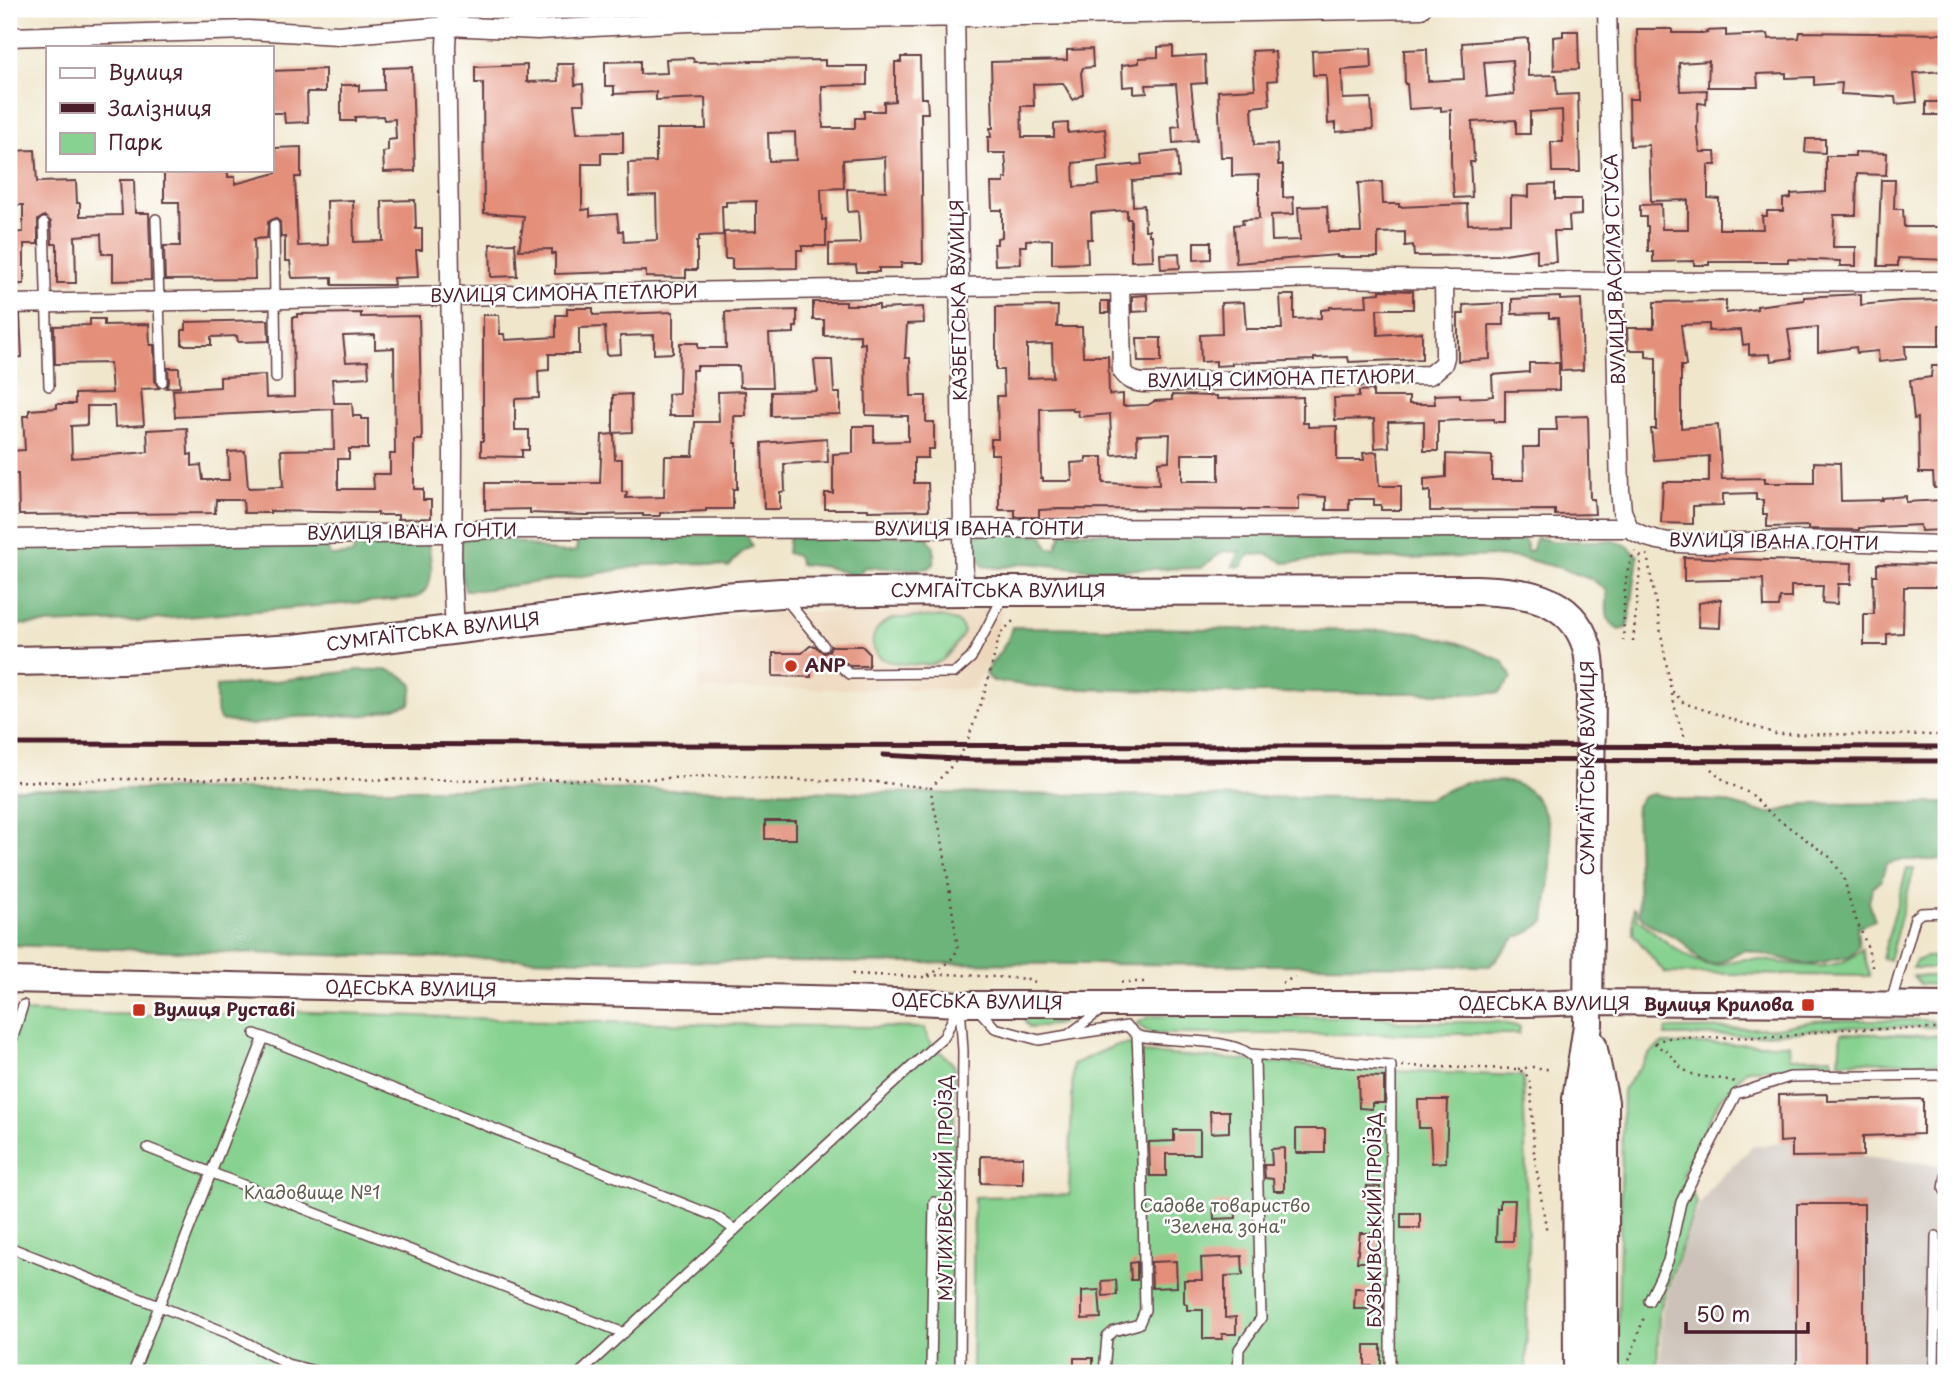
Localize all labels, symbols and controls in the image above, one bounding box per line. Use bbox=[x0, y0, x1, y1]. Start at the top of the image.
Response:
legend bbox=[46, 46, 273, 172]
text: Вулиця bbox=[108, 55, 184, 87]
text: Залізниця bbox=[107, 91, 212, 123]
text: Парк bbox=[108, 125, 163, 157]
street label: ВУЛИЦЯ ВАСИЛЯ СТУСА bbox=[1596, 153, 1631, 385]
street label: КАЗБЕТСЬКА ВУЛИЦЯ bbox=[942, 199, 973, 401]
street label: ВУЛИЦЯ СИМОНА ПЕТЛЮРИ bbox=[430, 277, 698, 308]
street label: ВУЛИЦЯ СИМОНА ПЕТЛЮРИ bbox=[1147, 362, 1415, 393]
street label: ВУЛИЦЯ ІВАНА ГОНТИ bbox=[874, 514, 1084, 541]
street label: ВУЛИЦЯ ІВАНА ГОНТИ bbox=[307, 515, 517, 546]
street label: ВУЛИЦЯ ІВАНА ГОНТИ bbox=[1669, 525, 1879, 556]
street label: СУМГАЇТСЬКА ВУЛИЦЯ bbox=[890, 576, 1106, 603]
street label: СУМГАЇТСЬКА ВУЛИЦЯ bbox=[324, 604, 541, 657]
place label: ANP bbox=[805, 651, 845, 678]
marker: ANP bbox=[783, 658, 799, 674]
street label: СУМГАЇТСЬКА ВУЛИЦЯ bbox=[1573, 660, 1600, 876]
street label: ОДЕСЬКА ВУЛИЦЯ bbox=[325, 973, 497, 1002]
street label: ОДЕСЬКА ВУЛИЦЯ bbox=[891, 986, 1063, 1015]
street label: ОДЕСЬКА ВУЛИЦЯ bbox=[1458, 989, 1630, 1016]
place label: Вулиця Крилова bbox=[1643, 990, 1794, 1017]
place label: Вулиця Руставі bbox=[153, 995, 295, 1022]
marker: Вулиця Крилова bbox=[1800, 997, 1816, 1013]
marker: Вулиця Руставі bbox=[131, 1002, 147, 1018]
street label: МУТИХІВСЬКИЙ ПРОЇЗД bbox=[931, 1075, 958, 1301]
street label: БУЗЬКІВСЬКИЙ ПРОЇЗД bbox=[1360, 1112, 1387, 1328]
park label: Кладовище №1 bbox=[244, 1178, 380, 1205]
park label: Садове товариство "Зелена зона" bbox=[1140, 1191, 1310, 1239]
scale bar bbox=[1686, 1291, 1808, 1335]
text: 50 m bbox=[1696, 1297, 1750, 1329]

